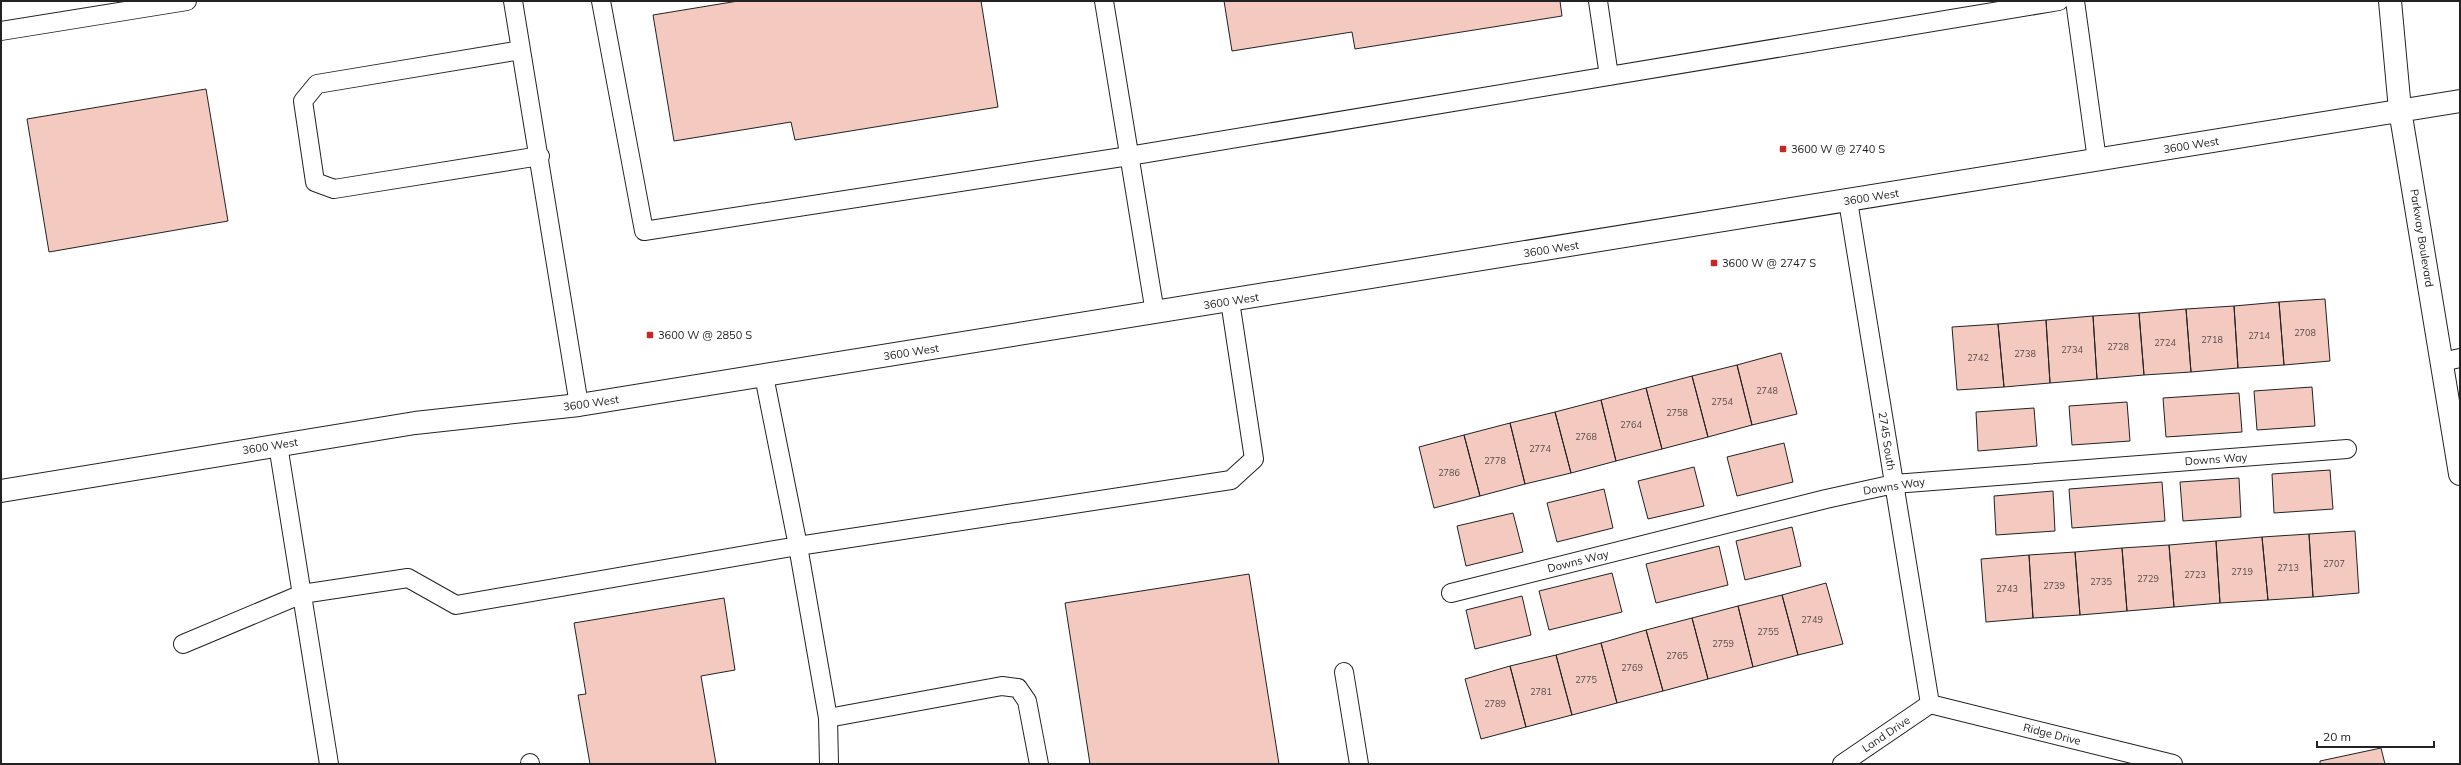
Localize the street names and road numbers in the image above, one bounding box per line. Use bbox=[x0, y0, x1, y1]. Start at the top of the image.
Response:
street label: 3600 West bbox=[2162, 134, 2220, 156]
street label: 3600 West bbox=[1842, 186, 1900, 208]
street label: Parkway Boulevard bbox=[2407, 188, 2437, 288]
street label: 3600 West bbox=[1522, 238, 1580, 260]
street label: 3600 West bbox=[1202, 290, 1260, 312]
street label: 3600 West bbox=[882, 341, 940, 363]
street label: 3600 West bbox=[562, 392, 620, 414]
street label: 2745 South bbox=[1875, 411, 1899, 471]
street label: 3600 West bbox=[241, 435, 299, 457]
street label: Downs Way bbox=[2184, 450, 2248, 468]
street label: Downs Way bbox=[1862, 474, 1926, 498]
street label: Downs Way bbox=[1546, 547, 1610, 575]
street label: Land Drive bbox=[1859, 713, 1913, 755]
street label: Ridge Drive bbox=[2022, 720, 2082, 748]

